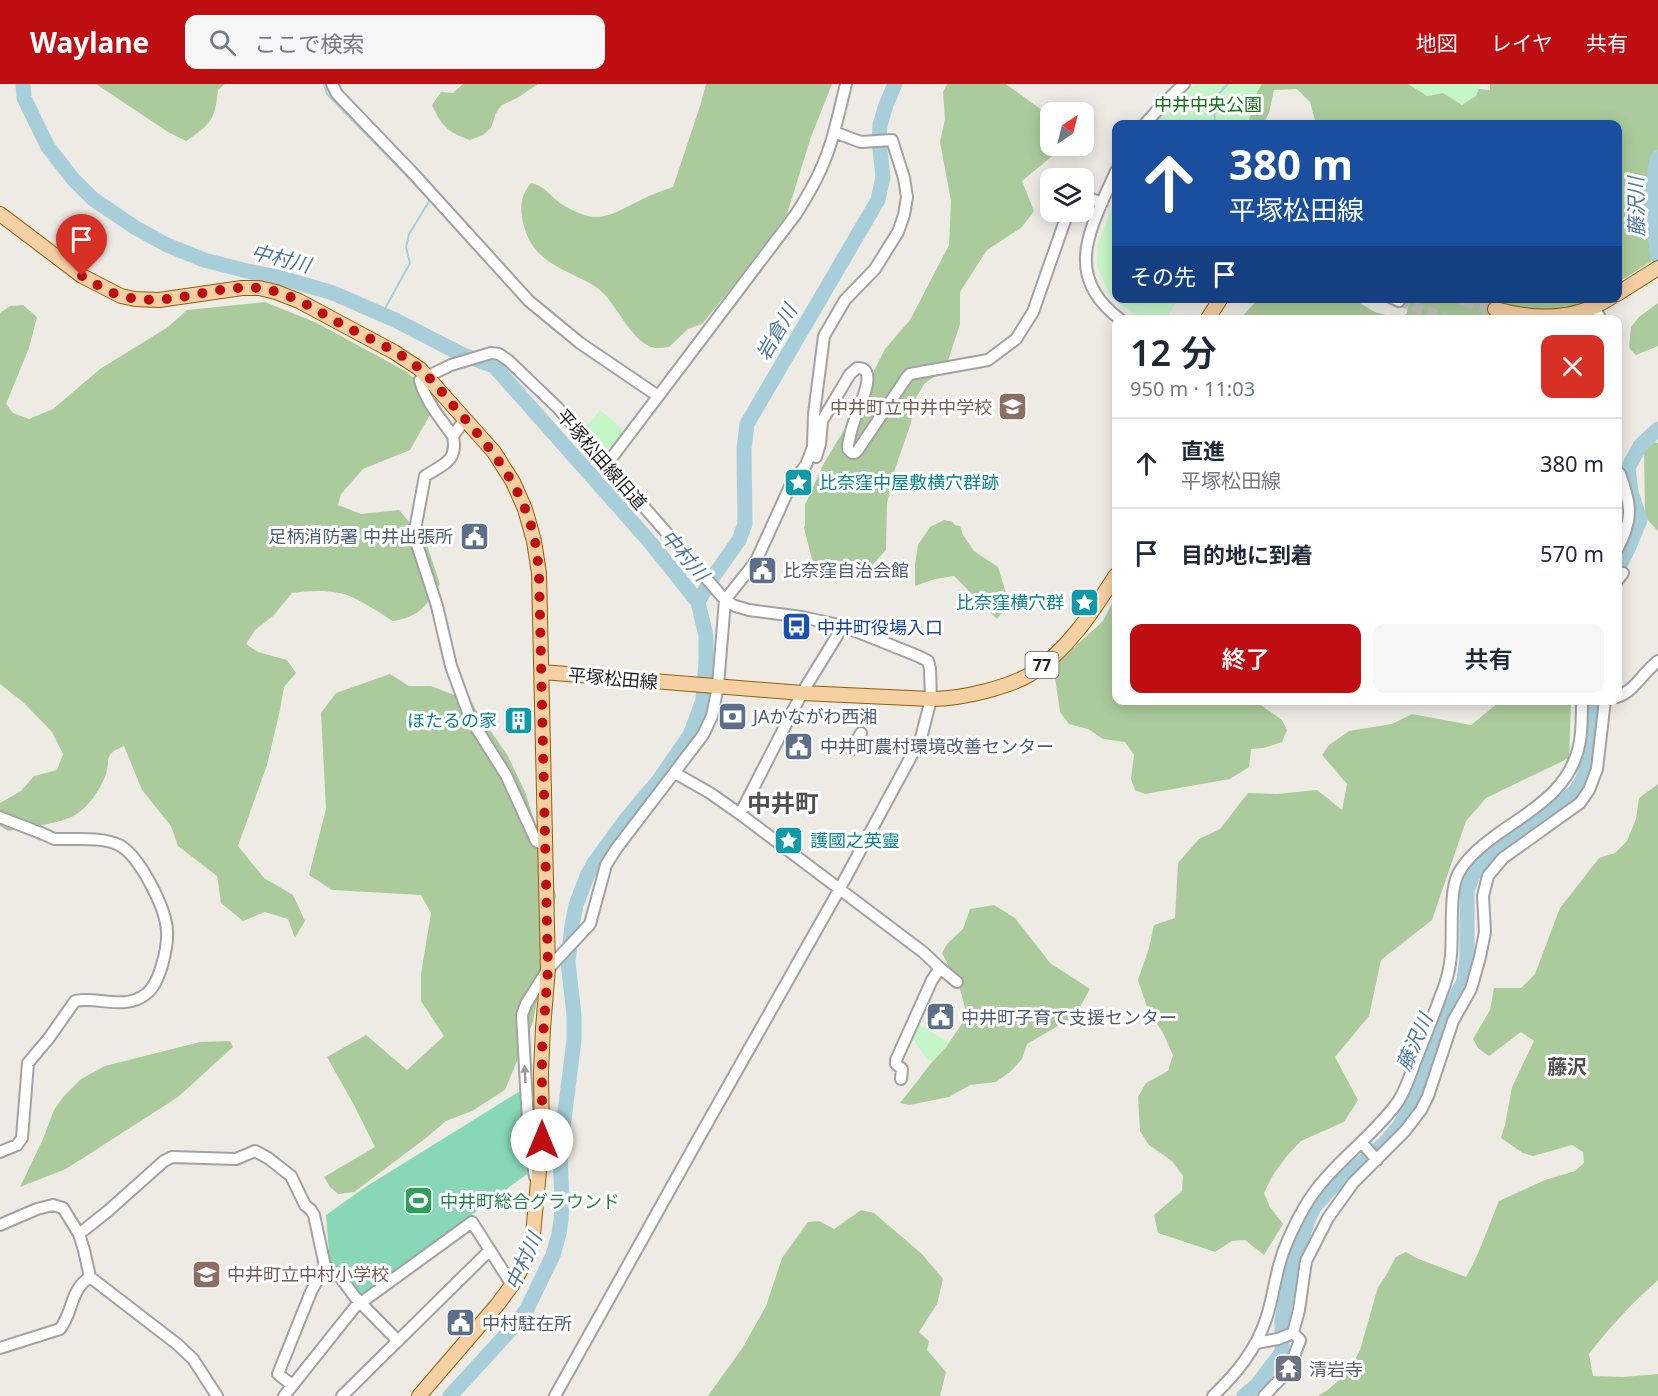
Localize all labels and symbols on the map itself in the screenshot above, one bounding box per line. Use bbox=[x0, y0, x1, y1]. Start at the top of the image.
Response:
park label: 中井中央公園 bbox=[1154, 92, 1262, 116]
north arrow bbox=[1040, 102, 1094, 156]
water label: 藤沢川 bbox=[1622, 175, 1650, 237]
pin bbox=[56, 214, 107, 276]
water label: 中村川 bbox=[249, 238, 315, 279]
water label: 岩倉川 bbox=[749, 298, 804, 365]
school or university icon: 中井町立中井中学校 bbox=[997, 391, 1029, 423]
place label: 中井町立中井中学校 bbox=[830, 395, 992, 419]
street label: 平塚松田線旧道 bbox=[552, 404, 652, 514]
place icon: 比奈窪中屋敷横穴群跡 bbox=[782, 466, 814, 498]
place label: 比奈窪中屋敷横穴群跡 bbox=[819, 470, 999, 494]
public building icon: 足柄消防署 中井出張所 bbox=[458, 520, 490, 552]
place label: 足柄消防署 中井出張所 bbox=[268, 524, 453, 548]
water label: 中村川 bbox=[655, 524, 716, 588]
public building icon: 比奈窪自治会館 bbox=[746, 554, 778, 586]
place label: 比奈窪自治会館 bbox=[783, 558, 909, 582]
place icon: 比奈窪横穴群 bbox=[1069, 586, 1101, 618]
place label: 比奈窪横穴群 bbox=[956, 590, 1064, 614]
bus stop icon: 中井町役場入口 bbox=[780, 611, 812, 643]
place label: 中井町役場入口 bbox=[817, 615, 943, 639]
road number: 77 bbox=[1026, 652, 1058, 678]
street label: 平塚松田線 bbox=[567, 662, 659, 694]
bank icon: JAかながわ西湘 bbox=[716, 700, 748, 732]
building icon: ほたるの家 bbox=[502, 704, 534, 736]
place label: JAかながわ西湘 bbox=[751, 704, 877, 728]
place label: ほたるの家 bbox=[407, 708, 497, 732]
public building icon: 中井町農村環境改善センター bbox=[783, 730, 815, 762]
place label: 中井町農村環境改善センター bbox=[820, 734, 1054, 758]
district label: 中井町 bbox=[747, 786, 819, 819]
place icon: 護國之英靈 bbox=[773, 824, 805, 856]
place label: 護國之英靈 bbox=[810, 828, 900, 852]
public building icon: 中井町子育て支援センター bbox=[924, 1001, 956, 1033]
place label: 中井町子育て支援センター bbox=[961, 1005, 1177, 1029]
water label: 藤沢川 bbox=[1389, 1007, 1439, 1075]
district label: 藤沢 bbox=[1547, 1053, 1587, 1080]
one-way arrow bbox=[521, 1065, 530, 1084]
position arrow bbox=[510, 1108, 574, 1172]
sports icon: 中井町総合グラウンド bbox=[403, 1185, 435, 1217]
place label: 中井町総合グラウンド bbox=[440, 1189, 620, 1213]
water label: 中村川 bbox=[498, 1226, 548, 1294]
school or university icon: 中井町立中村小学校 bbox=[190, 1258, 222, 1290]
place label: 中井町立中村小学校 bbox=[227, 1262, 389, 1286]
public building icon: 中村駐在所 bbox=[445, 1307, 477, 1339]
place label: 中村駐在所 bbox=[482, 1311, 572, 1335]
temple icon: 清岩寺 bbox=[1272, 1353, 1304, 1385]
place label: 清岩寺 bbox=[1309, 1357, 1363, 1381]

